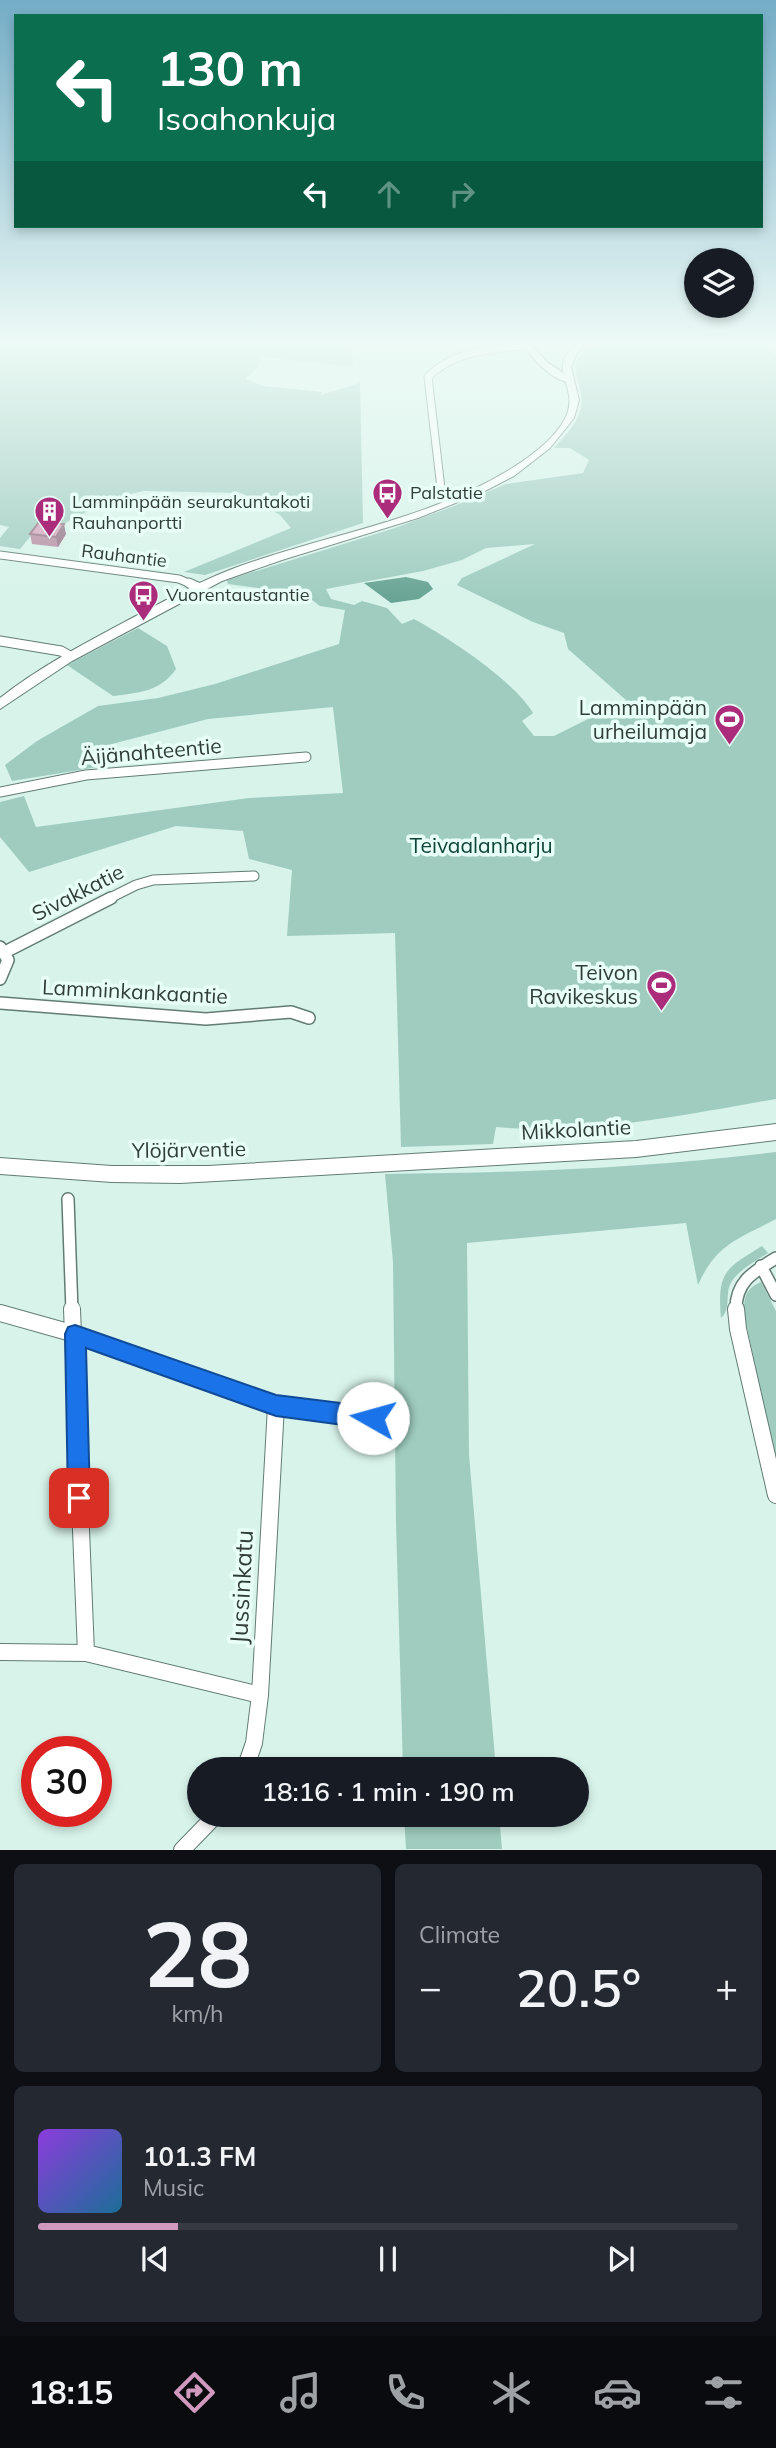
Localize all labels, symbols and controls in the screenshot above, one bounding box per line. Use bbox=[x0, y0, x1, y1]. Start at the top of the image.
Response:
text: 130 m bbox=[157, 37, 303, 98]
icon: left bbox=[42, 42, 133, 133]
text: Isoahonkuja bbox=[157, 98, 336, 138]
icon: left bbox=[297, 175, 335, 213]
icon: ahead bbox=[370, 175, 408, 213]
icon: right bbox=[443, 175, 481, 213]
map controls bbox=[684, 248, 754, 318]
button: layers bbox=[684, 248, 754, 318]
bus stop icon: Palstatie bbox=[370, 476, 404, 520]
place label: Palstatie bbox=[410, 481, 483, 504]
place label: Lamminpään seurakuntakoti Rauhanportti bbox=[72, 490, 310, 534]
building icon: Lamminpään seurakuntakoti Rauhanportti bbox=[32, 495, 66, 539]
street label: Rauhantie bbox=[80, 539, 168, 572]
bus stop icon: Vuorentaustantie bbox=[126, 578, 160, 622]
place label: Vuorentaustantie bbox=[166, 583, 309, 606]
place label: Lamminpään urheilumaja bbox=[579, 694, 707, 744]
sports icon: Lamminpään urheilumaja bbox=[713, 703, 747, 747]
street label: Äijänahteentie bbox=[79, 732, 222, 770]
park label: Teivaalanharju bbox=[409, 832, 553, 858]
street label: Sivakkatie bbox=[27, 858, 128, 926]
place label: Teivon Ravikeskus bbox=[529, 959, 638, 1009]
sports icon: Teivon Ravikeskus bbox=[644, 968, 678, 1012]
street label: Lamminkankaantie bbox=[42, 973, 229, 1009]
street label: Mikkolantie bbox=[520, 1113, 632, 1145]
street label: Ylöjärventie bbox=[131, 1135, 246, 1163]
position arrow bbox=[336, 1381, 410, 1455]
pin bbox=[49, 1468, 109, 1528]
icon: arrive bbox=[60, 1479, 98, 1517]
street label: Jussinkatu bbox=[223, 1529, 259, 1645]
speed limit sign: 30 bbox=[21, 1736, 112, 1827]
text: 18:16 · 1 min · 190 m bbox=[261, 1775, 515, 1808]
text: 28 bbox=[143, 1896, 252, 2010]
text: Climate bbox=[419, 1920, 500, 1949]
text: 20.5° bbox=[516, 1955, 641, 2020]
text: − bbox=[419, 1963, 442, 2011]
text: + bbox=[715, 1963, 738, 2011]
text: km/h bbox=[171, 1999, 224, 2028]
text: 101.3 FM bbox=[143, 2140, 256, 2173]
text: Music bbox=[143, 2173, 204, 2202]
icon: previous bbox=[136, 2240, 174, 2278]
icon: pause bbox=[369, 2240, 407, 2278]
icon: next bbox=[602, 2240, 640, 2278]
icon: directions bbox=[170, 2368, 219, 2417]
icon: music bbox=[276, 2368, 325, 2417]
icon: phone bbox=[381, 2368, 430, 2417]
icon: climate bbox=[487, 2368, 536, 2417]
icon: car bbox=[593, 2368, 642, 2417]
icon: filters bbox=[699, 2368, 748, 2417]
text: 18:15 bbox=[28, 2372, 113, 2412]

